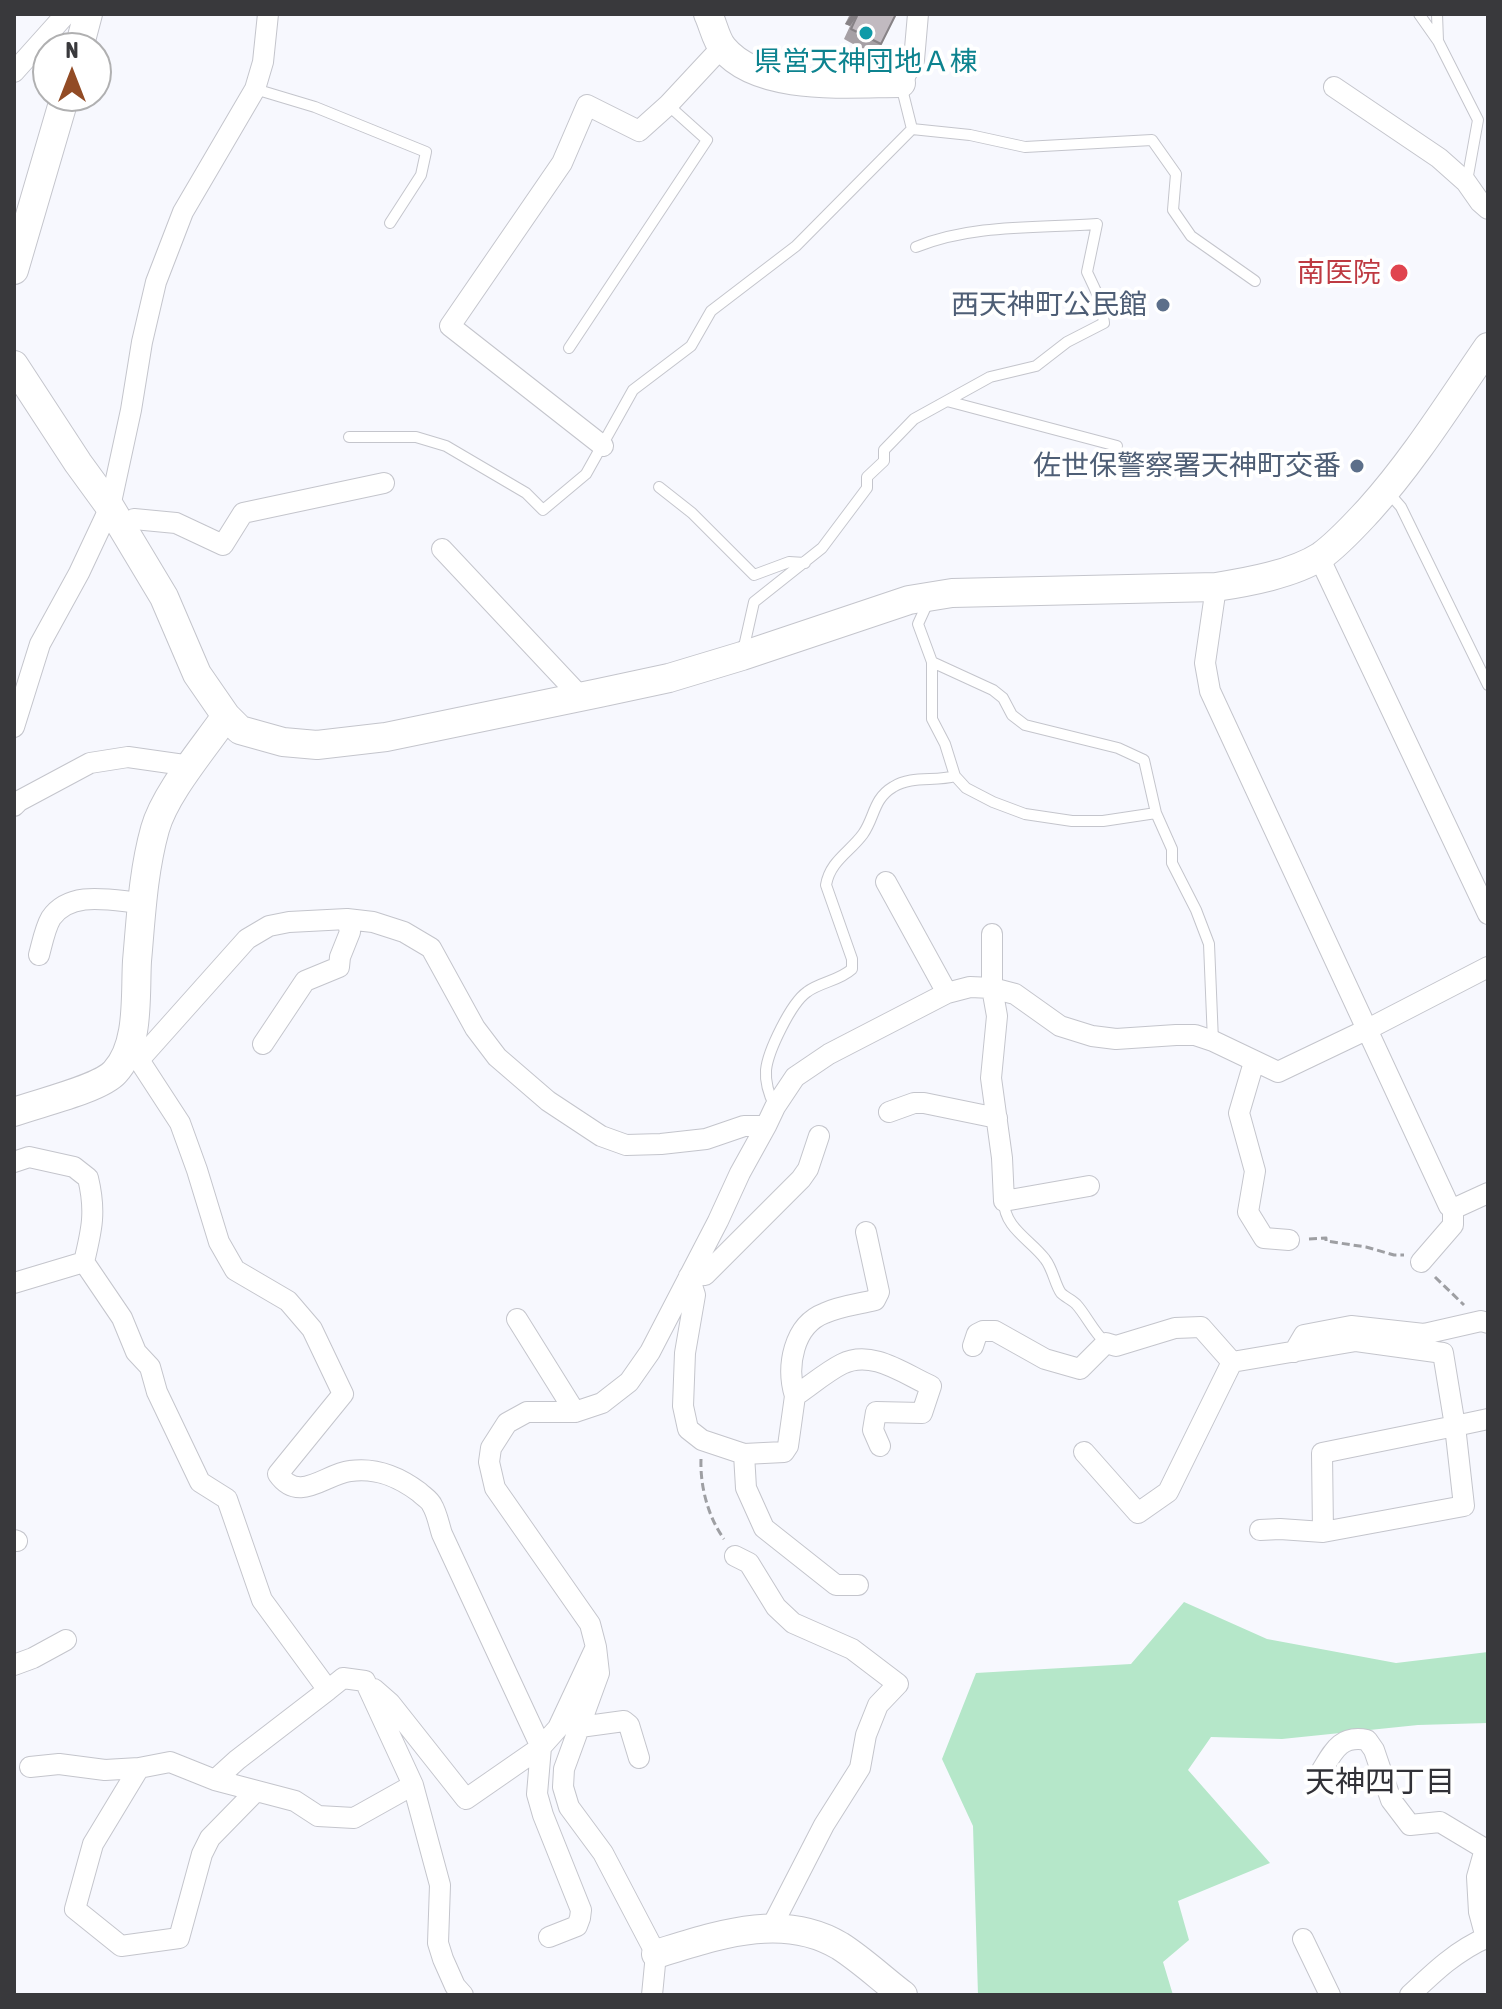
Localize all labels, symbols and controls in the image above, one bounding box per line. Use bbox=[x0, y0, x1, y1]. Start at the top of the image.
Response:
marker: 県営天神団地Ａ棟 bbox=[857, 24, 875, 42]
north arrow bbox=[32, 32, 112, 112]
text: N bbox=[66, 37, 78, 63]
place label: 県営天神団地Ａ棟 bbox=[754, 45, 978, 79]
place label: 南医院 bbox=[1297, 256, 1381, 290]
marker: 南医院 bbox=[1388, 262, 1410, 284]
place label: 西天神町公民館 bbox=[951, 288, 1147, 322]
marker: 西天神町公民館 bbox=[1154, 296, 1172, 314]
place label: 佐世保警察署天神町交番 bbox=[1033, 449, 1341, 483]
marker: 佐世保警察署天神町交番 bbox=[1348, 457, 1366, 475]
district label: 天神四丁目 bbox=[1305, 1765, 1455, 1801]

